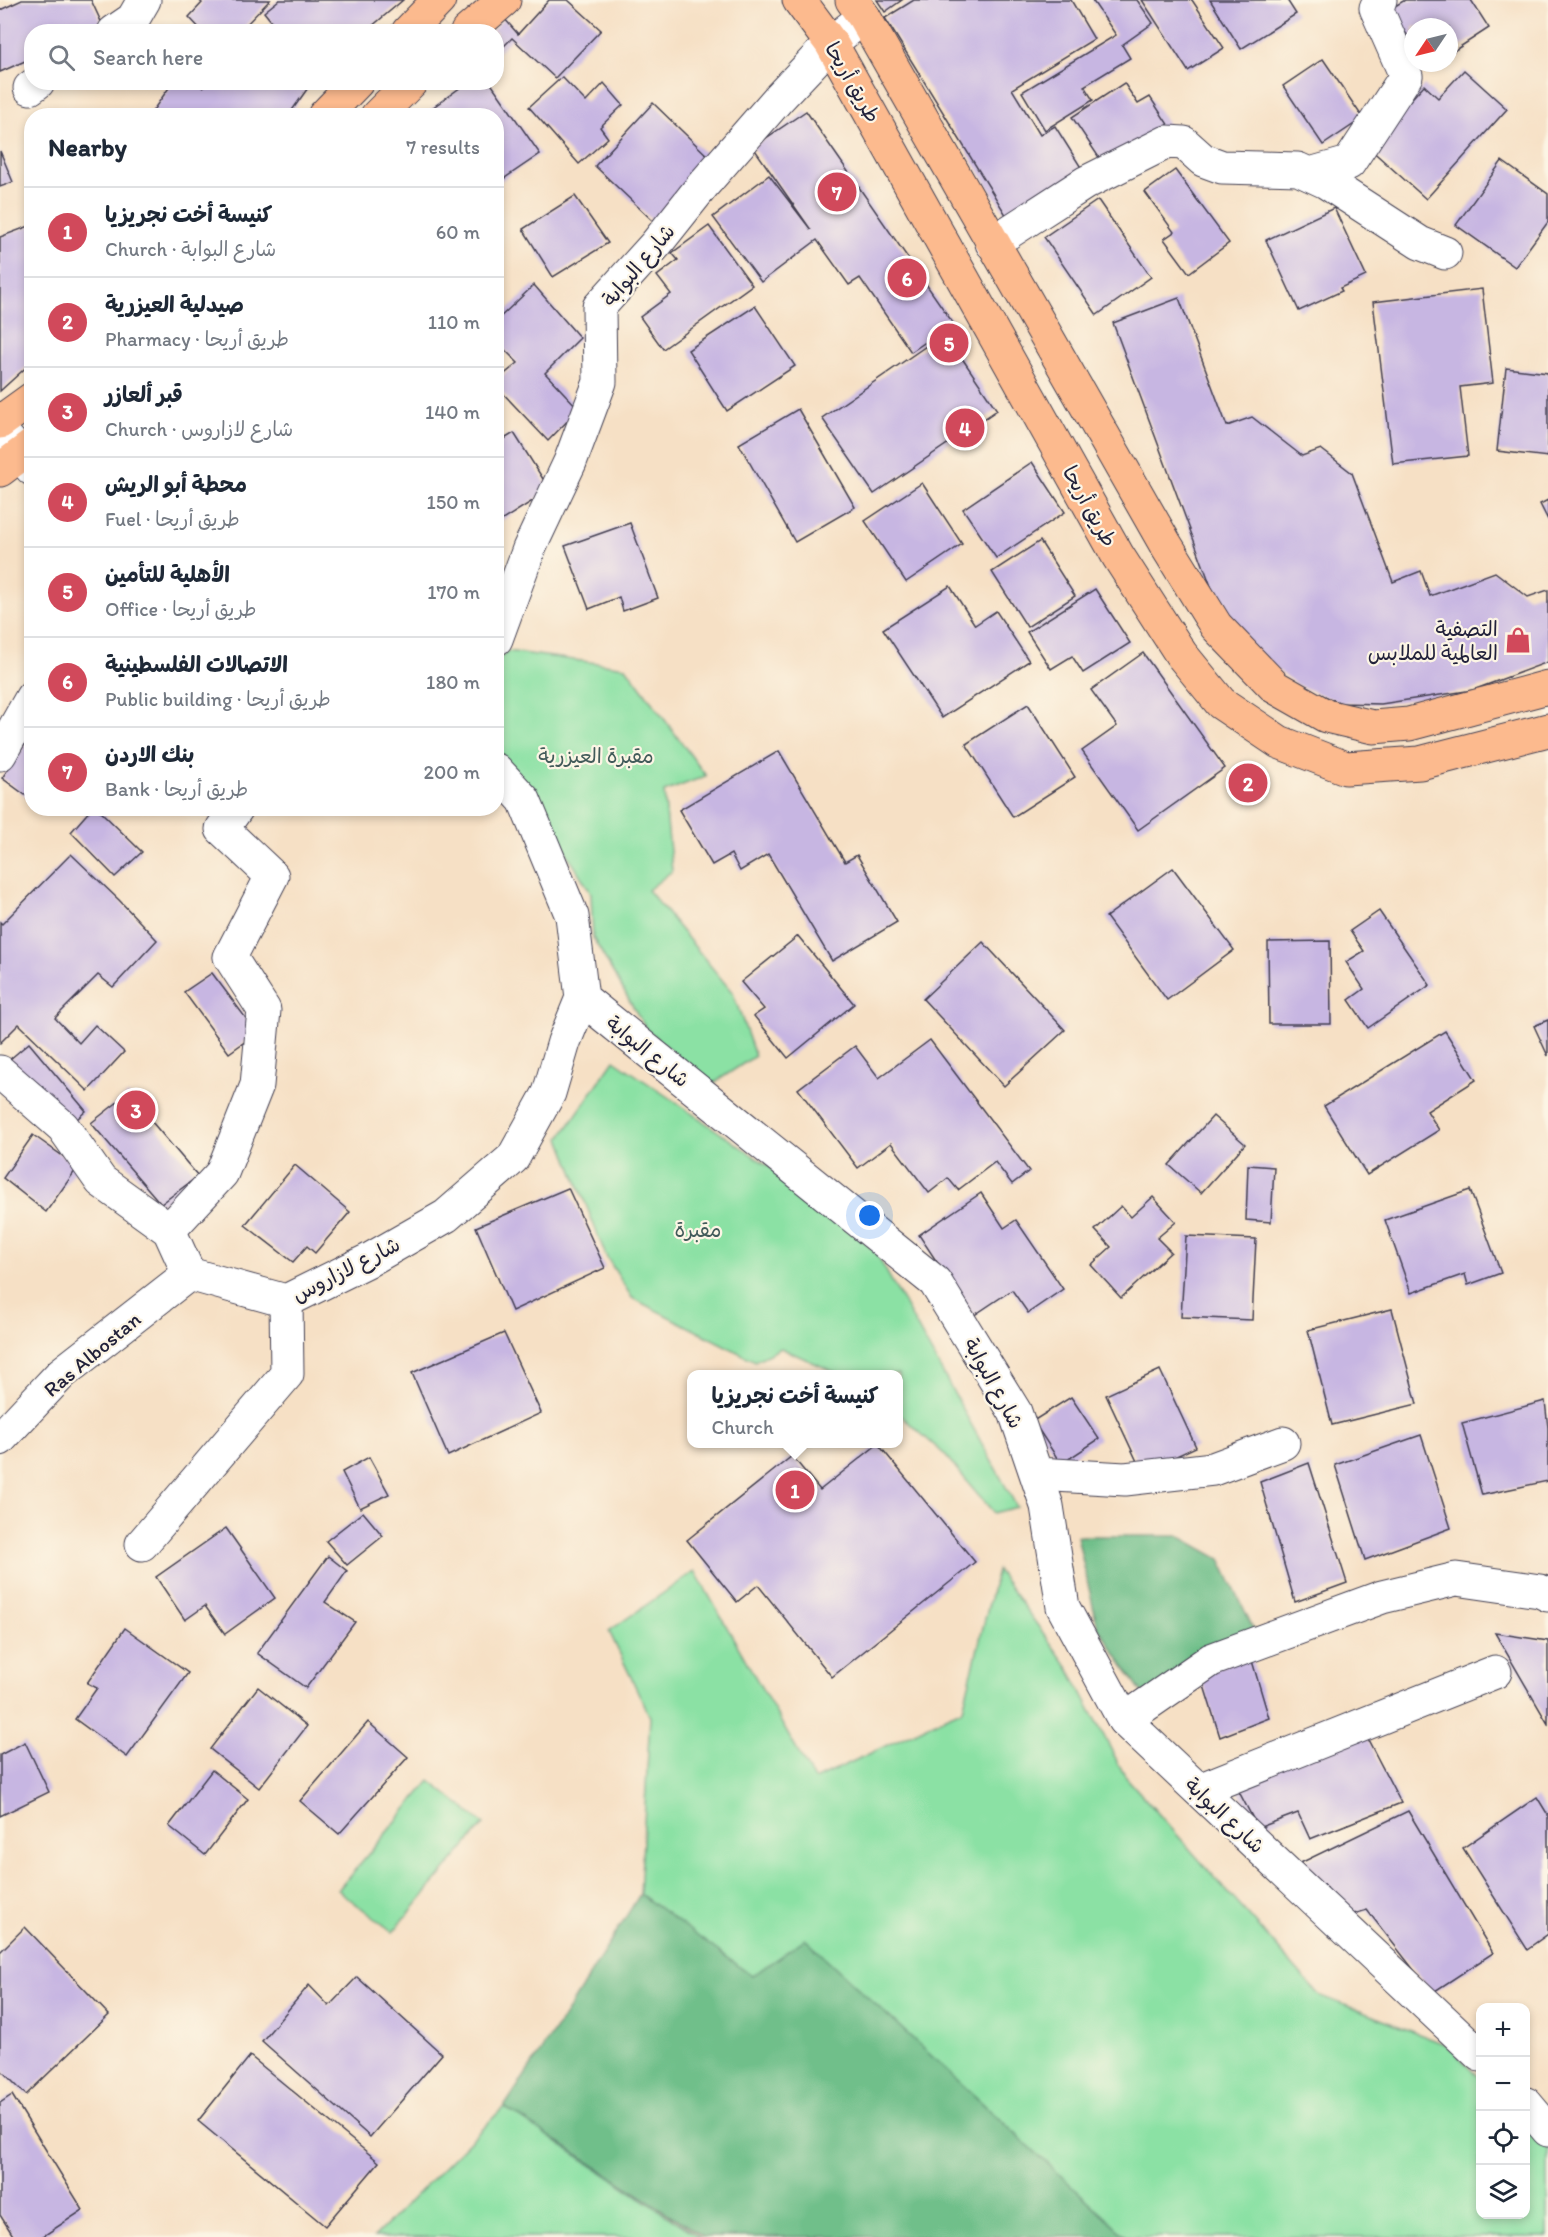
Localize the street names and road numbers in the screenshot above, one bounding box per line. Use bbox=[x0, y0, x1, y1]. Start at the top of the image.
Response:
street label: طريق أريحا bbox=[820, 37, 886, 127]
street label: شارع البوابة bbox=[596, 219, 682, 313]
street label: طريق أريحا bbox=[1058, 461, 1122, 551]
street label: شارع البوابة bbox=[599, 1010, 695, 1094]
street label: شارع لازاروس bbox=[288, 1231, 405, 1310]
street label: Ras Albostan bbox=[38, 1306, 146, 1402]
street label: شارع البوابة bbox=[956, 1333, 1029, 1434]
street label: شارع البوابة bbox=[1178, 1772, 1270, 1860]

